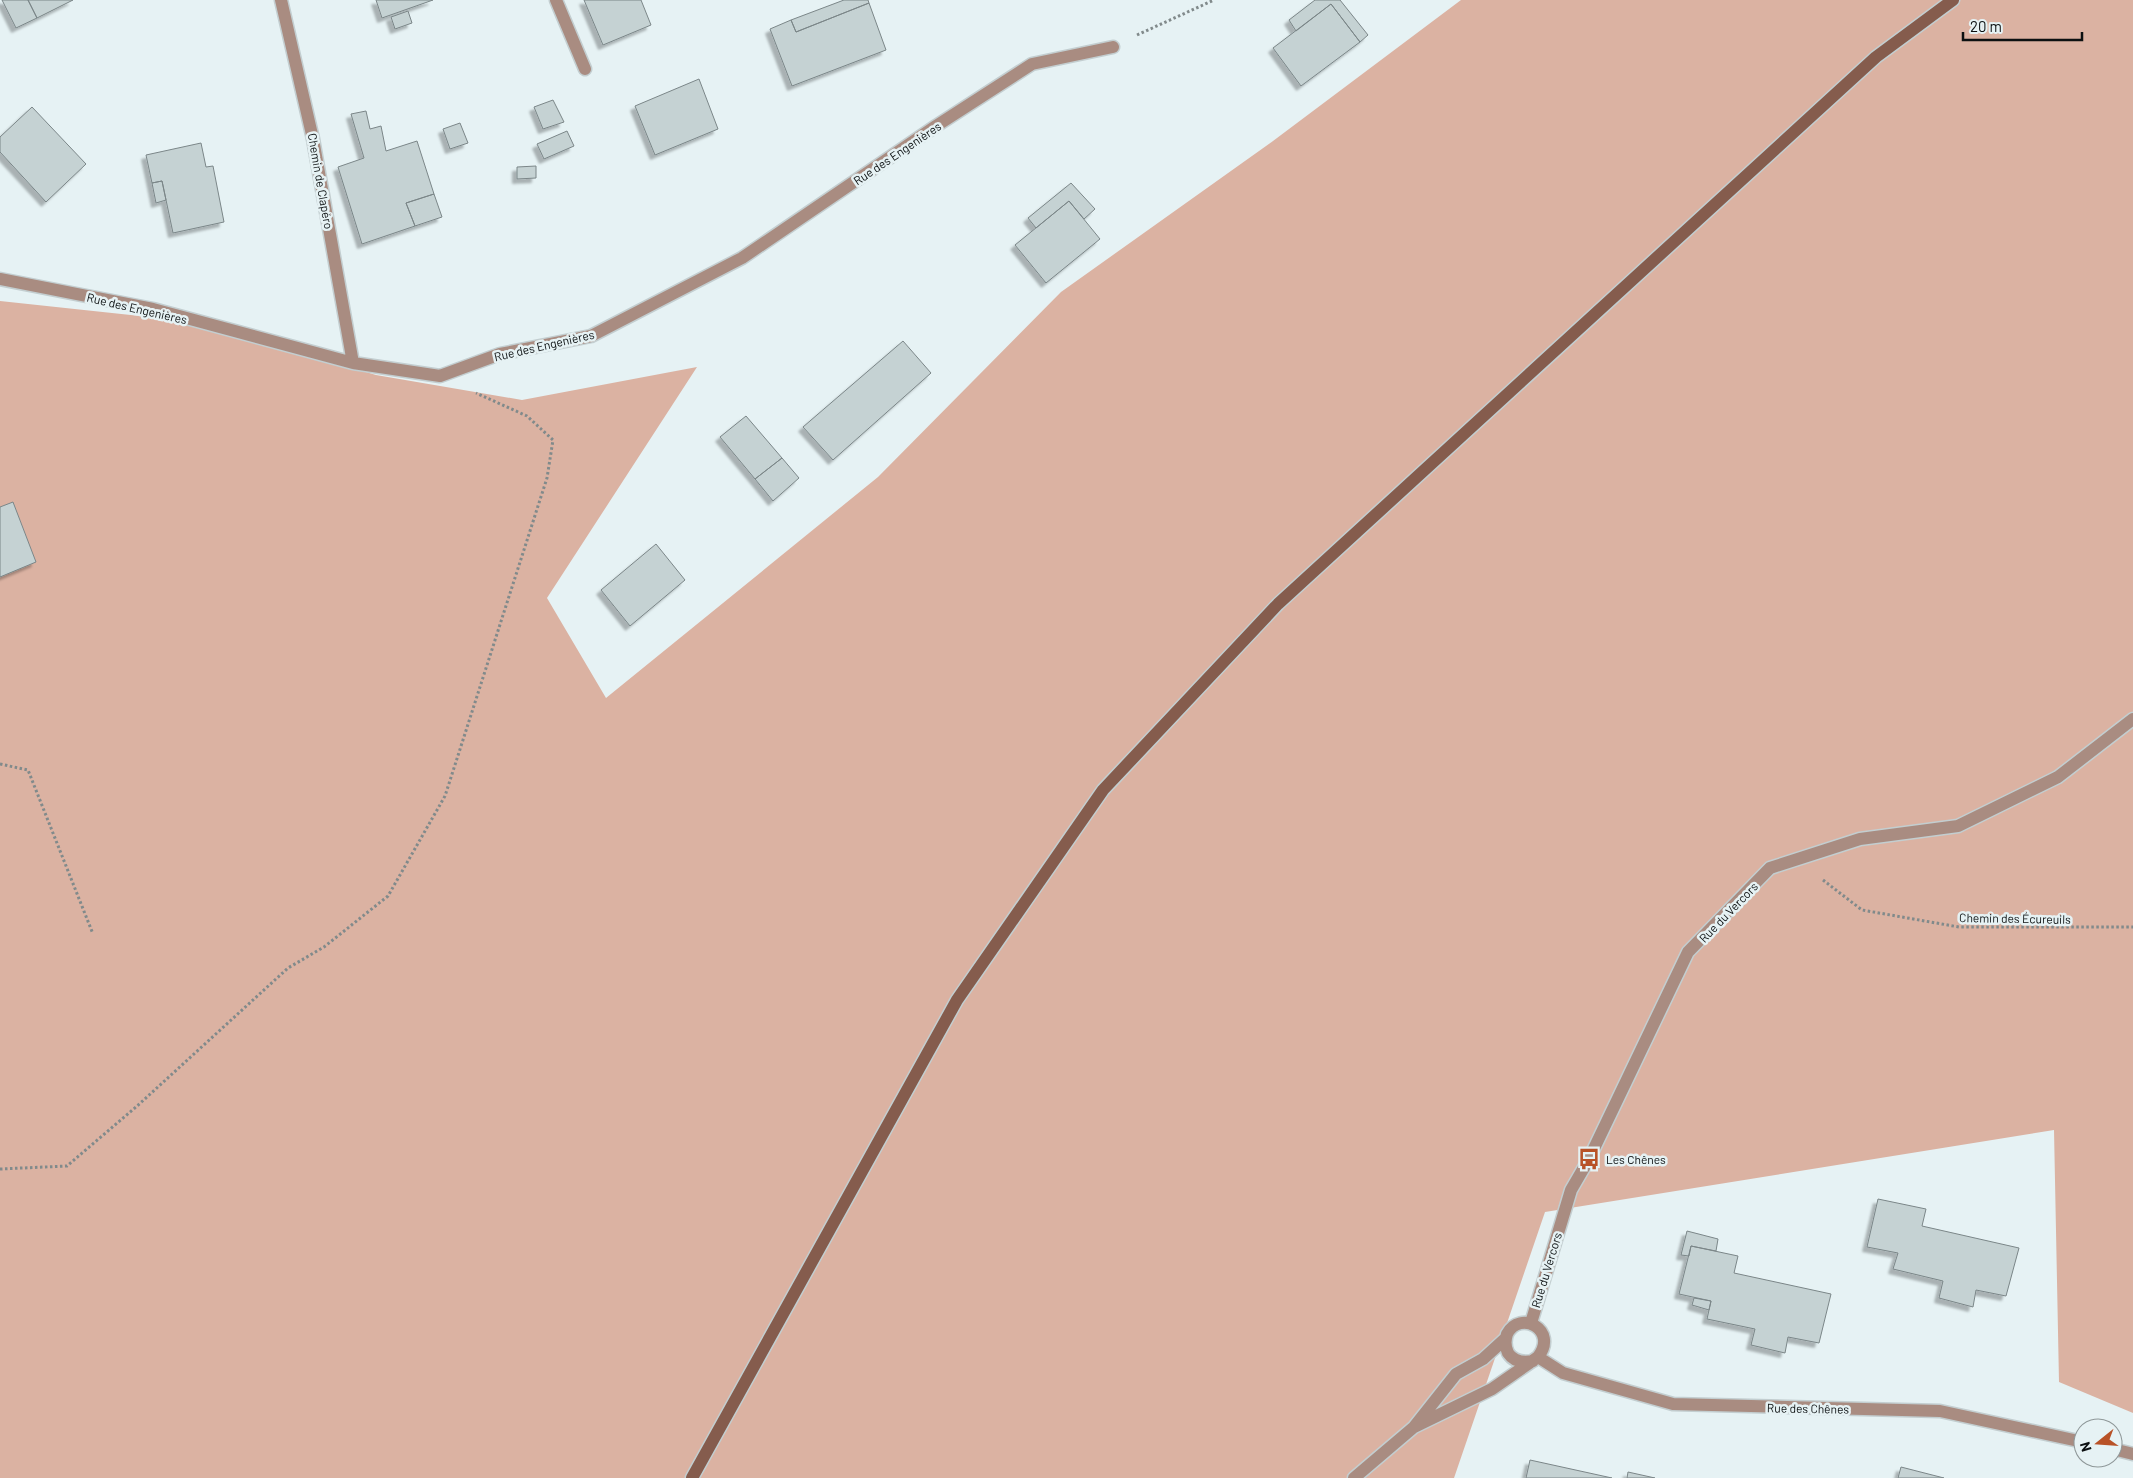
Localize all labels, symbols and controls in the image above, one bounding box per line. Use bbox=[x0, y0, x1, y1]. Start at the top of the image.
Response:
scale bar bbox=[1963, 10, 2082, 42]
text: 20 m bbox=[1970, 17, 2002, 35]
street label: Rue des Engenières bbox=[851, 118, 944, 187]
street label: Chemin de Clapéro bbox=[306, 132, 336, 230]
street label: Rue des Engenières bbox=[86, 290, 189, 326]
street label: Rue des Engenières bbox=[493, 327, 596, 363]
street label: Rue du Vercors bbox=[1696, 879, 1760, 945]
street label: Chemin des Écureuils bbox=[1959, 910, 2071, 926]
bus stop icon: Les Chênes bbox=[1576, 1146, 1602, 1172]
place label: Les Chênes bbox=[1606, 1152, 1666, 1166]
street label: Rue du Vercors bbox=[1528, 1230, 1564, 1309]
street label: Rue des Chênes bbox=[1767, 1400, 1849, 1416]
north arrow bbox=[2073, 1418, 2123, 1468]
text: N bbox=[2076, 1440, 2095, 1454]

